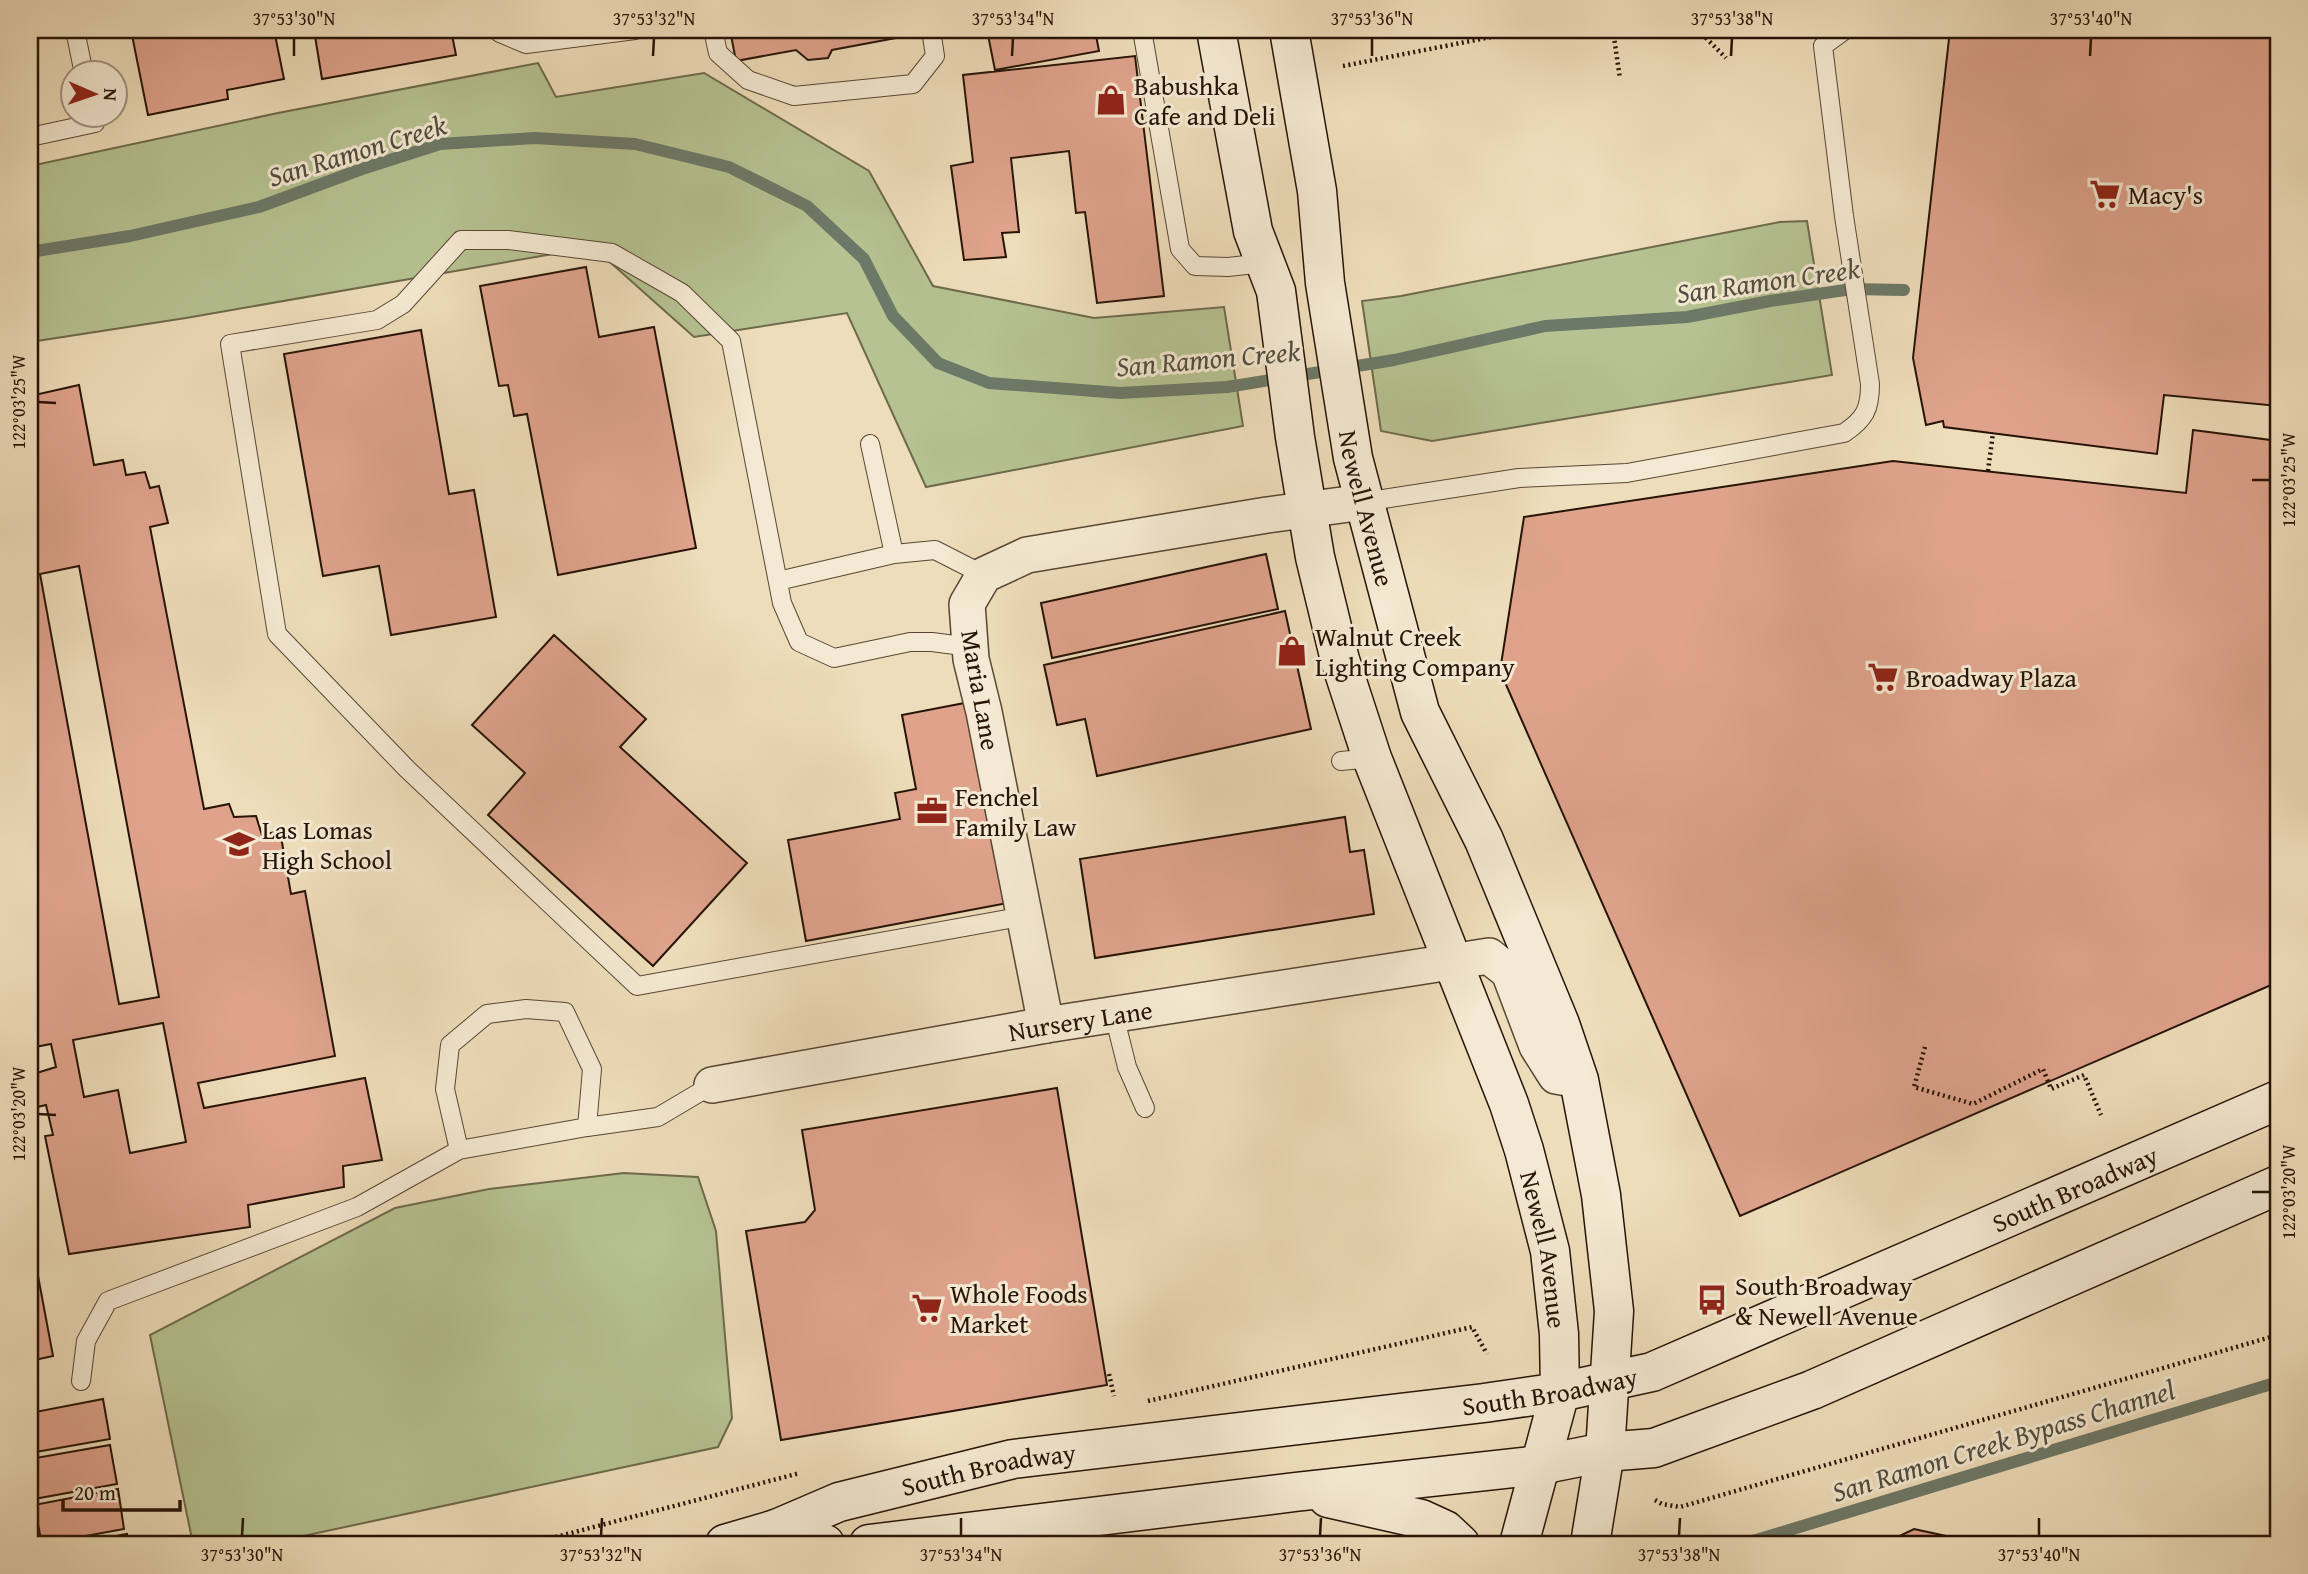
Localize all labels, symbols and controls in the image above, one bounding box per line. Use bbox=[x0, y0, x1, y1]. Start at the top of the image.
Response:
text: 37°53'30"N bbox=[253, 5, 336, 32]
text: 37°53'32"N bbox=[613, 5, 696, 32]
text: 37°53'34"N bbox=[972, 5, 1055, 32]
text: 37°53'36"N bbox=[1331, 5, 1414, 32]
text: 37°53'38"N bbox=[1691, 5, 1774, 32]
text: 37°53'40"N bbox=[2050, 5, 2133, 32]
north arrow bbox=[60, 60, 130, 130]
place label: Babushka Cafe and Deli bbox=[1134, 66, 1276, 135]
shop icon: Babushka Cafe and Deli bbox=[1094, 83, 1128, 117]
text: N bbox=[97, 88, 125, 102]
water label: San Ramon Creek bbox=[263, 103, 451, 197]
place label: Macy's bbox=[2128, 175, 2203, 214]
supermarket icon: Macy's bbox=[2088, 177, 2122, 211]
water label: San Ramon Creek bbox=[1674, 247, 1862, 313]
water label: San Ramon Creek bbox=[1114, 330, 1302, 386]
text: 122°03'25"W bbox=[5, 354, 32, 449]
street label: Newell Avenue bbox=[1329, 427, 1405, 590]
text: 122°03'25"W bbox=[2275, 432, 2302, 527]
place label: Walnut Creek Lighting Company bbox=[1315, 617, 1515, 686]
street label: Maria Lane bbox=[951, 627, 1011, 753]
shop icon: Walnut Creek Lighting Company bbox=[1275, 634, 1309, 668]
place label: Broadway Plaza bbox=[1906, 658, 2077, 697]
supermarket icon: Broadway Plaza bbox=[1866, 660, 1900, 694]
place label: Fenchel Family Law bbox=[955, 777, 1077, 846]
office icon: Fenchel Family Law bbox=[915, 794, 949, 828]
place label: Las Lomas High School bbox=[262, 810, 392, 879]
school or university icon: Las Lomas High School bbox=[222, 827, 256, 861]
street label: Nursery Lane bbox=[1005, 989, 1155, 1051]
text: 122°03'20"W bbox=[5, 1066, 32, 1161]
street label: South Broadway bbox=[1985, 1135, 2164, 1242]
text: 122°03'20"W bbox=[2275, 1144, 2302, 1239]
street label: Newell Avenue bbox=[1511, 1166, 1578, 1330]
place label: South Broadway & Newell Avenue bbox=[1735, 1266, 1918, 1335]
place label: Whole Foods Market bbox=[950, 1274, 1088, 1343]
bus stop icon: South Broadway & Newell Avenue bbox=[1695, 1283, 1729, 1317]
supermarket icon: Whole Foods Market bbox=[910, 1291, 944, 1325]
street label: South Broadway bbox=[1460, 1356, 1641, 1425]
water label: San Ramon Creek Bypass Channel bbox=[1827, 1368, 2180, 1512]
street label: South Broadway bbox=[897, 1432, 1078, 1505]
scale bar bbox=[63, 1469, 180, 1513]
text: 20 m bbox=[74, 1477, 116, 1508]
text: 37°53'30"N bbox=[201, 1541, 284, 1568]
text: 37°53'32"N bbox=[560, 1541, 643, 1568]
text: 37°53'34"N bbox=[920, 1541, 1003, 1568]
text: 37°53'36"N bbox=[1279, 1541, 1362, 1568]
text: 37°53'38"N bbox=[1638, 1541, 1721, 1568]
text: 37°53'40"N bbox=[1998, 1541, 2081, 1568]

